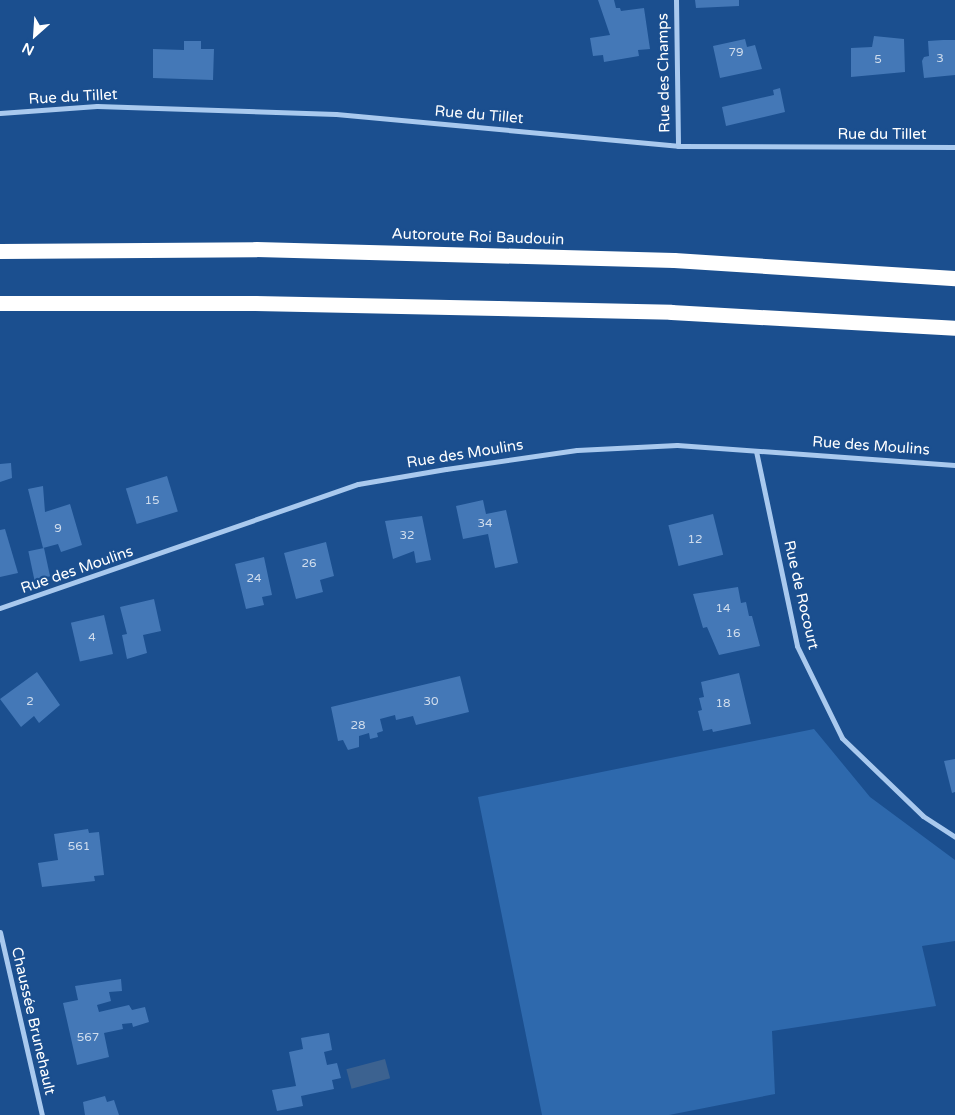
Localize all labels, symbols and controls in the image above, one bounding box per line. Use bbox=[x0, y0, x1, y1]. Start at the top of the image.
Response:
north arrow bbox=[10, 10, 60, 60]
street label: Rue des Champs bbox=[654, 13, 674, 133]
text: N bbox=[19, 39, 37, 59]
house number: 79 bbox=[728, 46, 744, 60]
house number: 3 bbox=[936, 52, 944, 66]
house number: 5 bbox=[874, 53, 882, 67]
street label: Rue du Tillet bbox=[28, 86, 118, 108]
street label: Rue du Tillet bbox=[434, 102, 524, 128]
street label: Rue du Tillet bbox=[837, 126, 927, 144]
street label: Autoroute Roi Baudouin bbox=[391, 225, 565, 249]
street label: Rue des Moulins bbox=[812, 433, 930, 459]
street label: Rue des Moulins bbox=[406, 436, 524, 472]
house number: 15 bbox=[144, 494, 160, 508]
house number: 34 bbox=[477, 517, 493, 531]
house number: 9 bbox=[54, 522, 62, 536]
house number: 32 bbox=[399, 529, 415, 543]
house number: 12 bbox=[687, 533, 703, 547]
street label: Rue de Rocourt bbox=[780, 539, 822, 651]
street label: Rue des Moulins bbox=[18, 542, 136, 598]
house number: 26 bbox=[301, 557, 317, 571]
house number: 24 bbox=[246, 572, 262, 586]
house number: 14 bbox=[715, 602, 731, 616]
house number: 16 bbox=[725, 627, 741, 641]
house number: 4 bbox=[88, 631, 96, 645]
house number: 2 bbox=[26, 695, 34, 709]
house number: 30 bbox=[423, 695, 439, 709]
house number: 18 bbox=[715, 697, 731, 711]
house number: 28 bbox=[350, 719, 366, 733]
house number: 561 bbox=[68, 840, 90, 854]
street label: Chaussée Brunehault bbox=[7, 945, 59, 1097]
house number: 567 bbox=[77, 1031, 99, 1045]

